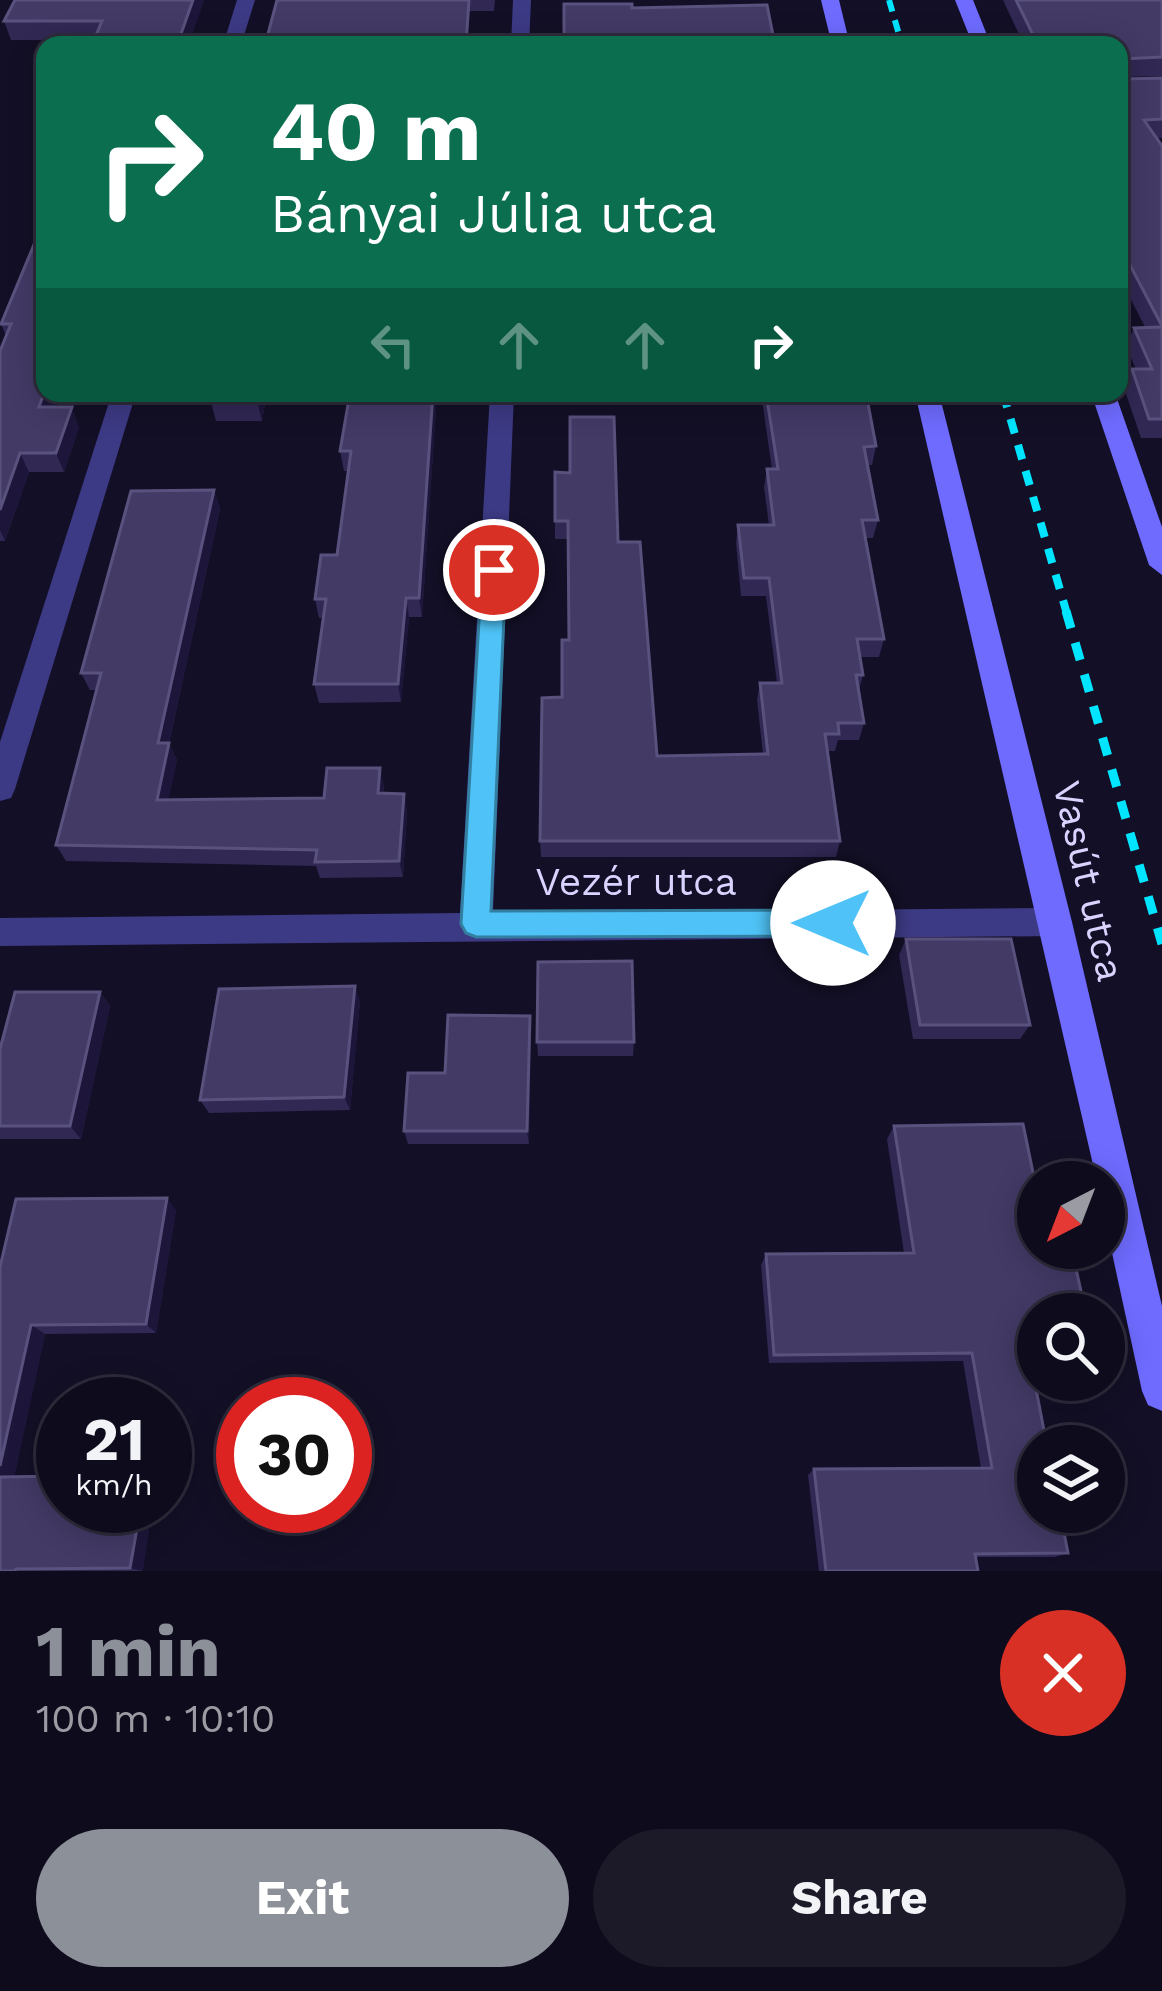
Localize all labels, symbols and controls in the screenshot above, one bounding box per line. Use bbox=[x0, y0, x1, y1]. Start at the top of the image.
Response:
text: 40 m bbox=[270, 82, 481, 180]
icon: right bbox=[72, 84, 228, 240]
text: Bányai Júlia utca bbox=[270, 182, 716, 245]
icon: left bbox=[360, 312, 426, 378]
icon: ahead bbox=[486, 312, 552, 378]
icon: ahead bbox=[612, 312, 678, 378]
icon: right bbox=[738, 312, 804, 378]
pin bbox=[443, 519, 545, 621]
icon: arrive bbox=[461, 537, 527, 603]
street label: Vasút utca bbox=[1044, 777, 1134, 985]
street label: Vezér utca bbox=[535, 859, 737, 904]
position arrow bbox=[770, 860, 896, 986]
north arrow bbox=[1017, 1161, 1125, 1269]
map controls bbox=[1017, 1161, 1125, 1533]
button: search bbox=[1017, 1293, 1125, 1401]
speed limit sign: 30 bbox=[216, 1377, 372, 1533]
text: 21 bbox=[83, 1404, 145, 1475]
button: layers bbox=[1017, 1425, 1125, 1533]
text: km/h bbox=[75, 1467, 153, 1502]
text: 1 min bbox=[36, 1609, 221, 1693]
button: close bbox=[1000, 1610, 1126, 1736]
text: 100 m · 10:10 bbox=[36, 1696, 275, 1741]
button: Exit bbox=[36, 1829, 569, 1967]
button: Share bbox=[593, 1829, 1126, 1967]

